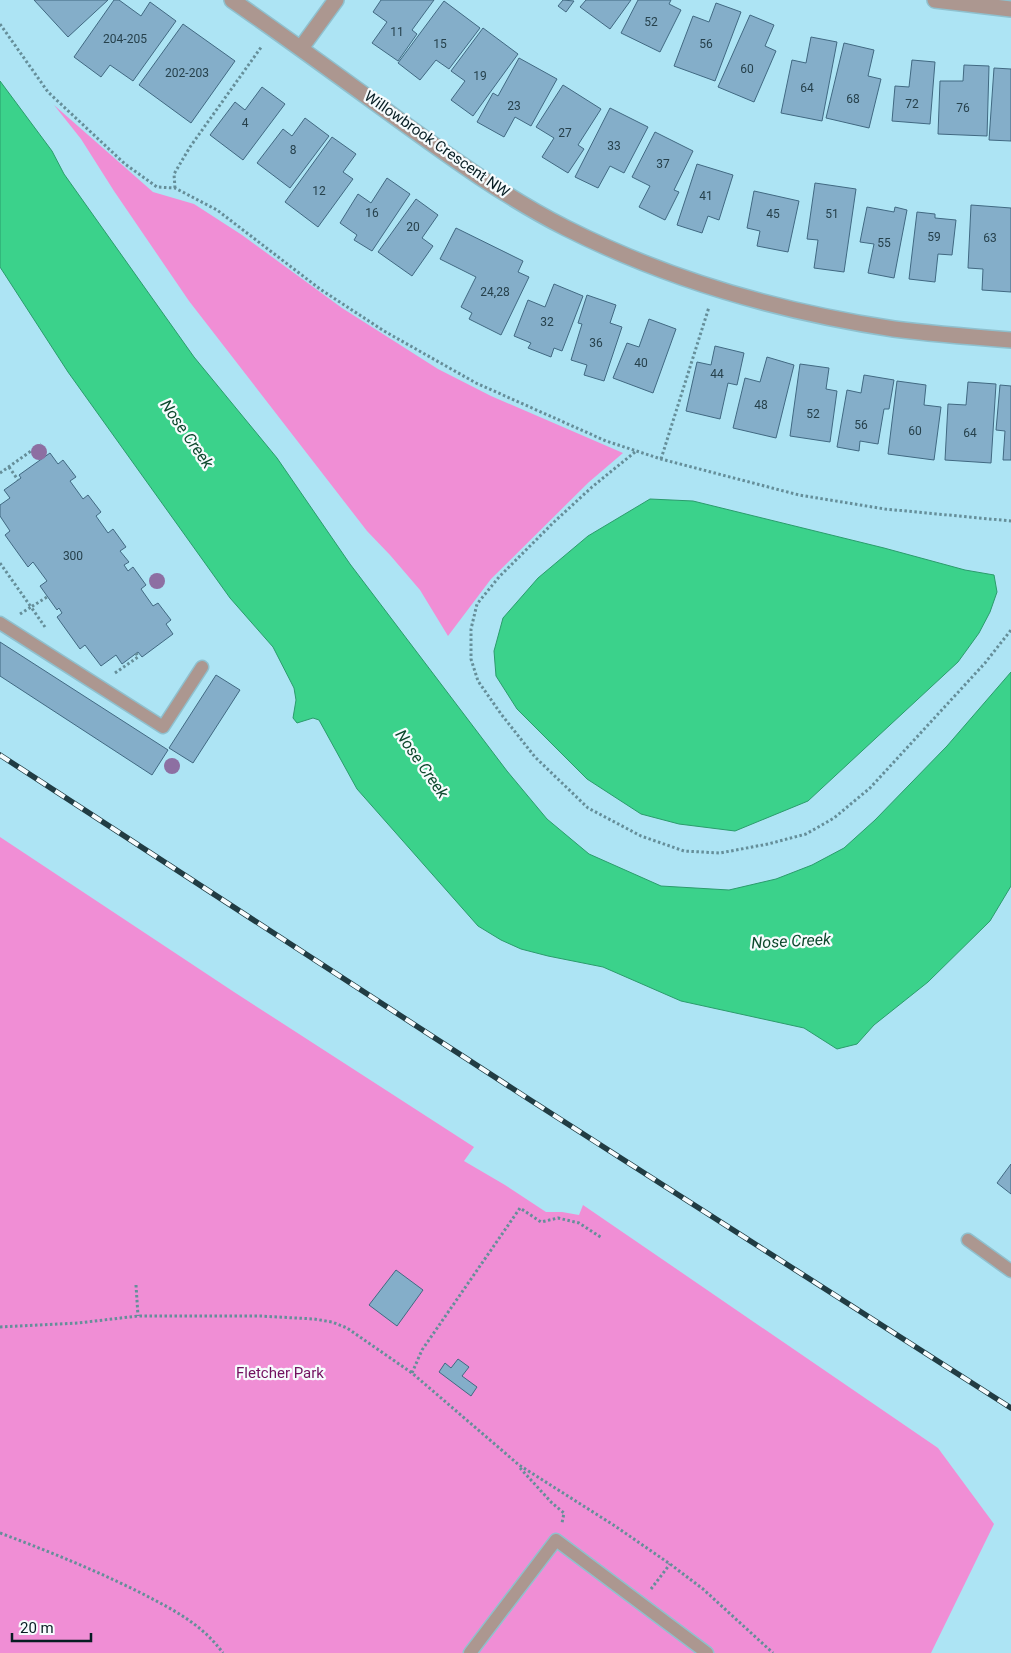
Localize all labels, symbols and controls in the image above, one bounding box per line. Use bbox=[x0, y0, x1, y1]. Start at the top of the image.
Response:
house number: 52 bbox=[644, 15, 658, 29]
house number: 11 bbox=[390, 25, 404, 39]
house number: 204-205 bbox=[103, 32, 147, 46]
house number: 15 bbox=[433, 37, 447, 51]
house number: 56 bbox=[699, 37, 713, 51]
house number: 60 bbox=[740, 62, 754, 76]
house number: 202-203 bbox=[165, 66, 209, 80]
house number: 19 bbox=[473, 69, 487, 83]
house number: 64 bbox=[800, 81, 814, 95]
street label: Willowbrook Crescent NW bbox=[361, 87, 513, 201]
house number: 68 bbox=[846, 92, 860, 106]
house number: 72 bbox=[905, 97, 919, 111]
house number: 23 bbox=[507, 99, 521, 113]
house number: 76 bbox=[956, 101, 970, 115]
house number: 4 bbox=[242, 116, 249, 130]
house number: 27 bbox=[558, 126, 572, 140]
house number: 33 bbox=[607, 139, 621, 153]
house number: 8 bbox=[290, 143, 297, 157]
house number: 37 bbox=[656, 157, 670, 171]
house number: 12 bbox=[312, 184, 326, 198]
house number: 41 bbox=[699, 189, 713, 203]
house number: 16 bbox=[365, 206, 379, 220]
house number: 45 bbox=[766, 207, 780, 221]
house number: 51 bbox=[825, 207, 839, 221]
house number: 20 bbox=[406, 220, 420, 234]
house number: 59 bbox=[927, 230, 941, 244]
house number: 63 bbox=[983, 231, 997, 245]
house number: 55 bbox=[877, 236, 891, 250]
house number: 24,28 bbox=[480, 285, 510, 299]
house number: 32 bbox=[540, 315, 554, 329]
house number: 36 bbox=[589, 336, 603, 350]
house number: 40 bbox=[634, 356, 648, 370]
house number: 44 bbox=[710, 367, 724, 381]
water label: Nose Creek bbox=[156, 396, 218, 473]
house number: 48 bbox=[754, 398, 768, 412]
house number: 52 bbox=[806, 407, 820, 421]
house number: 56 bbox=[854, 418, 868, 432]
house number: 60 bbox=[908, 424, 922, 438]
house number: 64 bbox=[963, 426, 977, 440]
house number: 300 bbox=[63, 549, 83, 563]
water label: Nose Creek bbox=[391, 726, 453, 803]
water label: Nose Creek bbox=[751, 929, 832, 953]
park label: Fletcher Park bbox=[236, 1364, 324, 1382]
scale bar bbox=[12, 1610, 91, 1642]
text: 20 m bbox=[20, 1619, 54, 1637]

